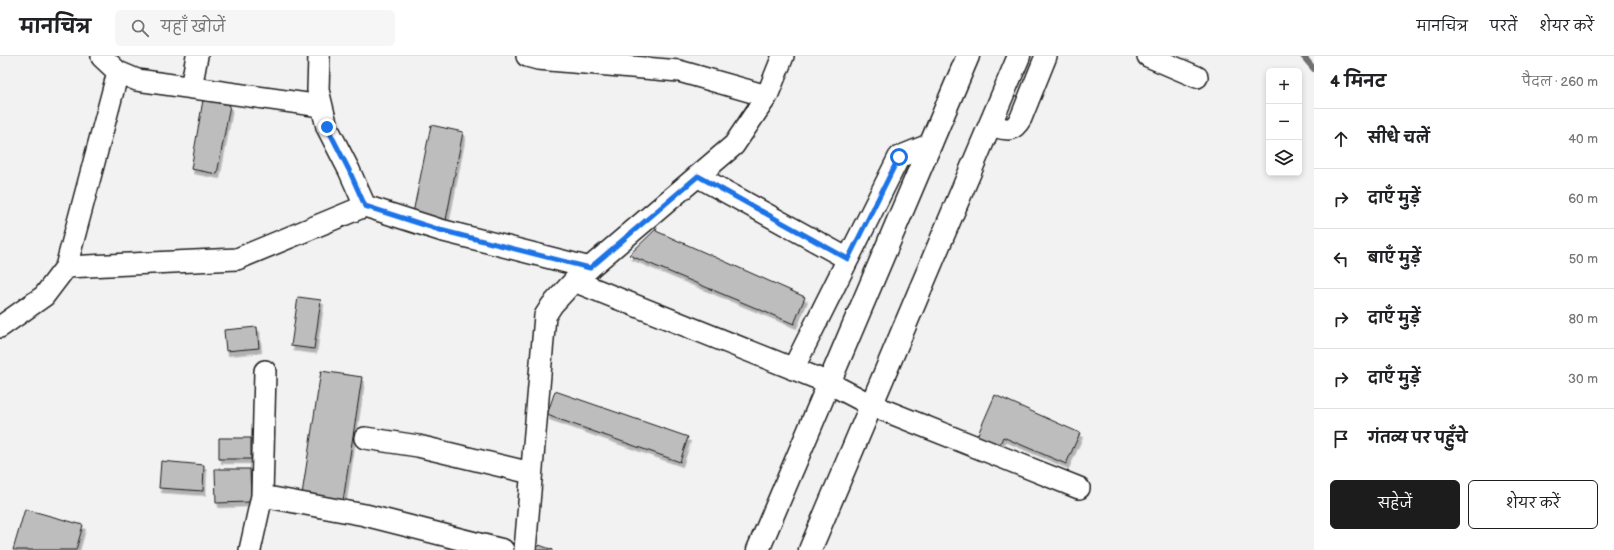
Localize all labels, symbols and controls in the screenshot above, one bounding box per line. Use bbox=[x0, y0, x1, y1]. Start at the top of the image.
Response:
search box bbox=[115, 10, 395, 46]
text: मानचित्र bbox=[20, 16, 91, 39]
icon: search bbox=[129, 17, 151, 39]
text: यहाँ खोजें bbox=[161, 18, 225, 37]
text: मानचित्र bbox=[1416, 18, 1468, 35]
text: परतें bbox=[1490, 18, 1517, 35]
text: शेयर करें bbox=[1539, 18, 1594, 35]
map controls bbox=[1266, 68, 1302, 176]
button: + bbox=[1266, 68, 1302, 104]
text: 4 मिनट bbox=[1330, 72, 1386, 92]
text: पैदल · 260 m bbox=[1522, 74, 1598, 90]
button: − bbox=[1266, 104, 1302, 140]
route end bbox=[318, 118, 336, 136]
icon: ahead bbox=[1330, 128, 1352, 150]
text: सीधे चलें bbox=[1368, 129, 1430, 148]
text: 40 m bbox=[1568, 131, 1598, 147]
button: layers bbox=[1266, 140, 1302, 176]
route start bbox=[890, 148, 908, 166]
icon: right bbox=[1330, 188, 1352, 210]
text: दाएँ मुड़ें bbox=[1368, 189, 1420, 208]
text: 60 m bbox=[1568, 191, 1598, 207]
icon: left bbox=[1330, 248, 1352, 270]
text: बाएँ मुड़ें bbox=[1368, 249, 1421, 268]
text: 50 m bbox=[1569, 251, 1598, 267]
icon: right bbox=[1330, 308, 1352, 330]
text: दाएँ मुड़ें bbox=[1368, 309, 1420, 328]
text: 80 m bbox=[1569, 311, 1598, 327]
icon: right bbox=[1330, 368, 1352, 390]
text: दाएँ मुड़ें bbox=[1368, 369, 1420, 388]
text: 30 m bbox=[1568, 371, 1598, 387]
icon: arrive bbox=[1330, 428, 1352, 450]
text: गंतव्य पर पहुँचे bbox=[1368, 429, 1467, 448]
button: सहेजें bbox=[1330, 480, 1460, 529]
button: शेयर करें bbox=[1468, 480, 1598, 529]

